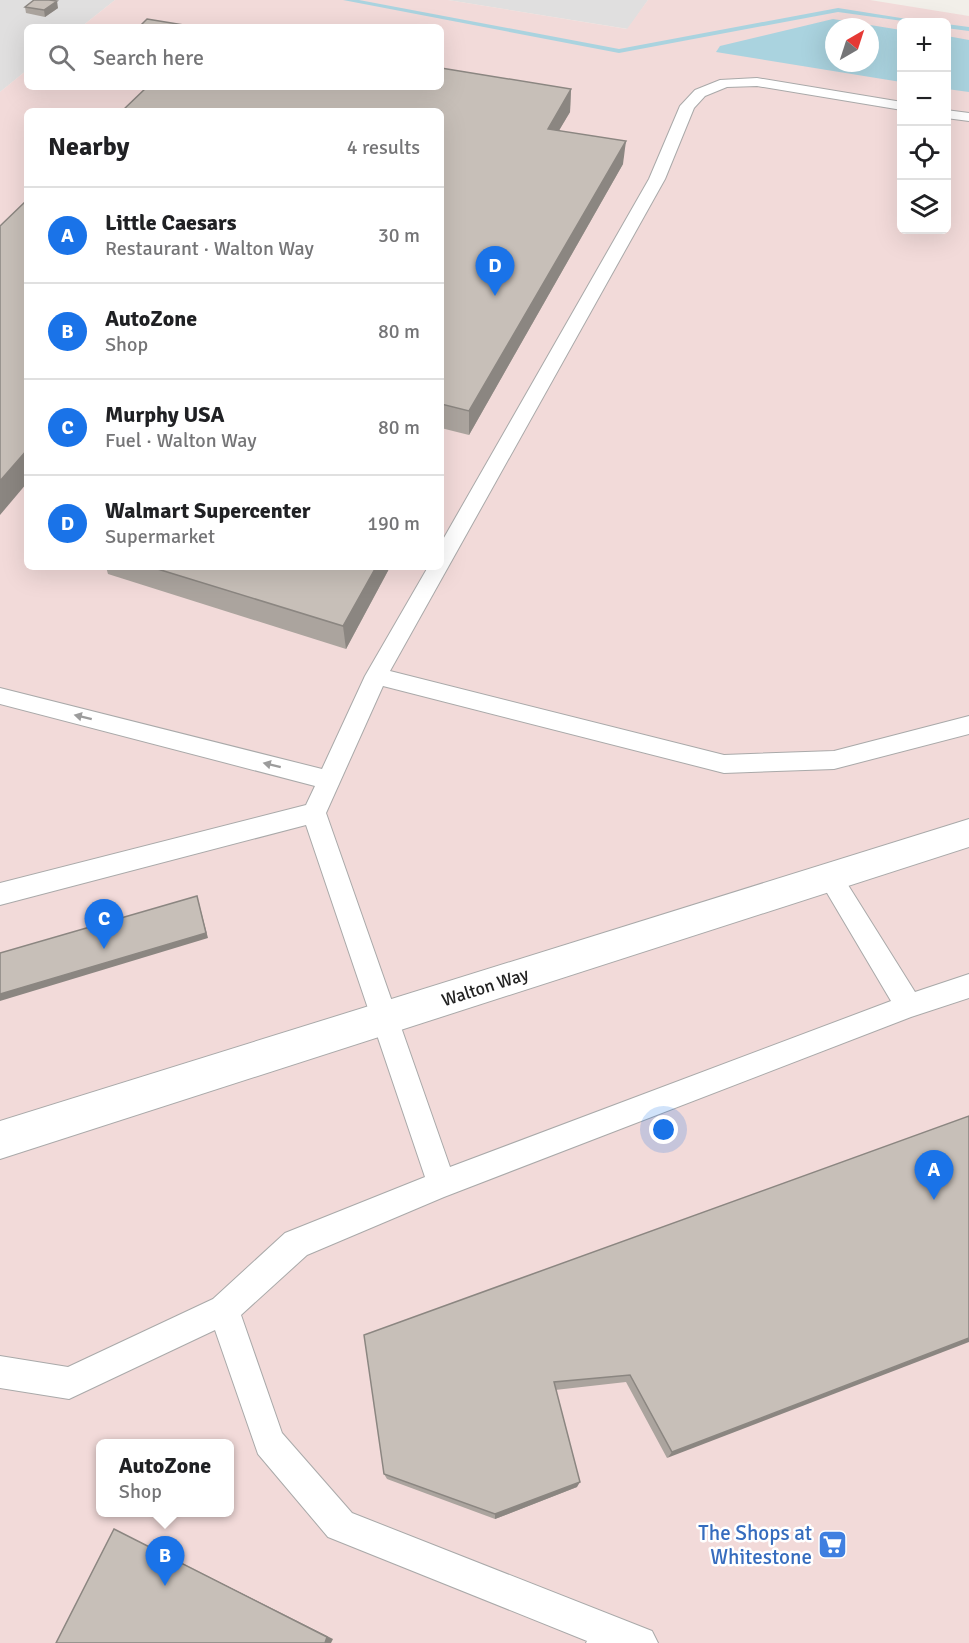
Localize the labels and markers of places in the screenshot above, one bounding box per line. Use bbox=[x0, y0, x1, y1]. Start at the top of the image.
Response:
pin: D bbox=[476, 246, 514, 296]
pin: C bbox=[84, 900, 124, 949]
pin: A bbox=[914, 1150, 954, 1200]
place label: The Shops at Whitestone bbox=[698, 1520, 812, 1570]
supermarket icon: The Shops at Whitestone bbox=[817, 1529, 849, 1561]
pin: B bbox=[146, 1536, 184, 1586]

